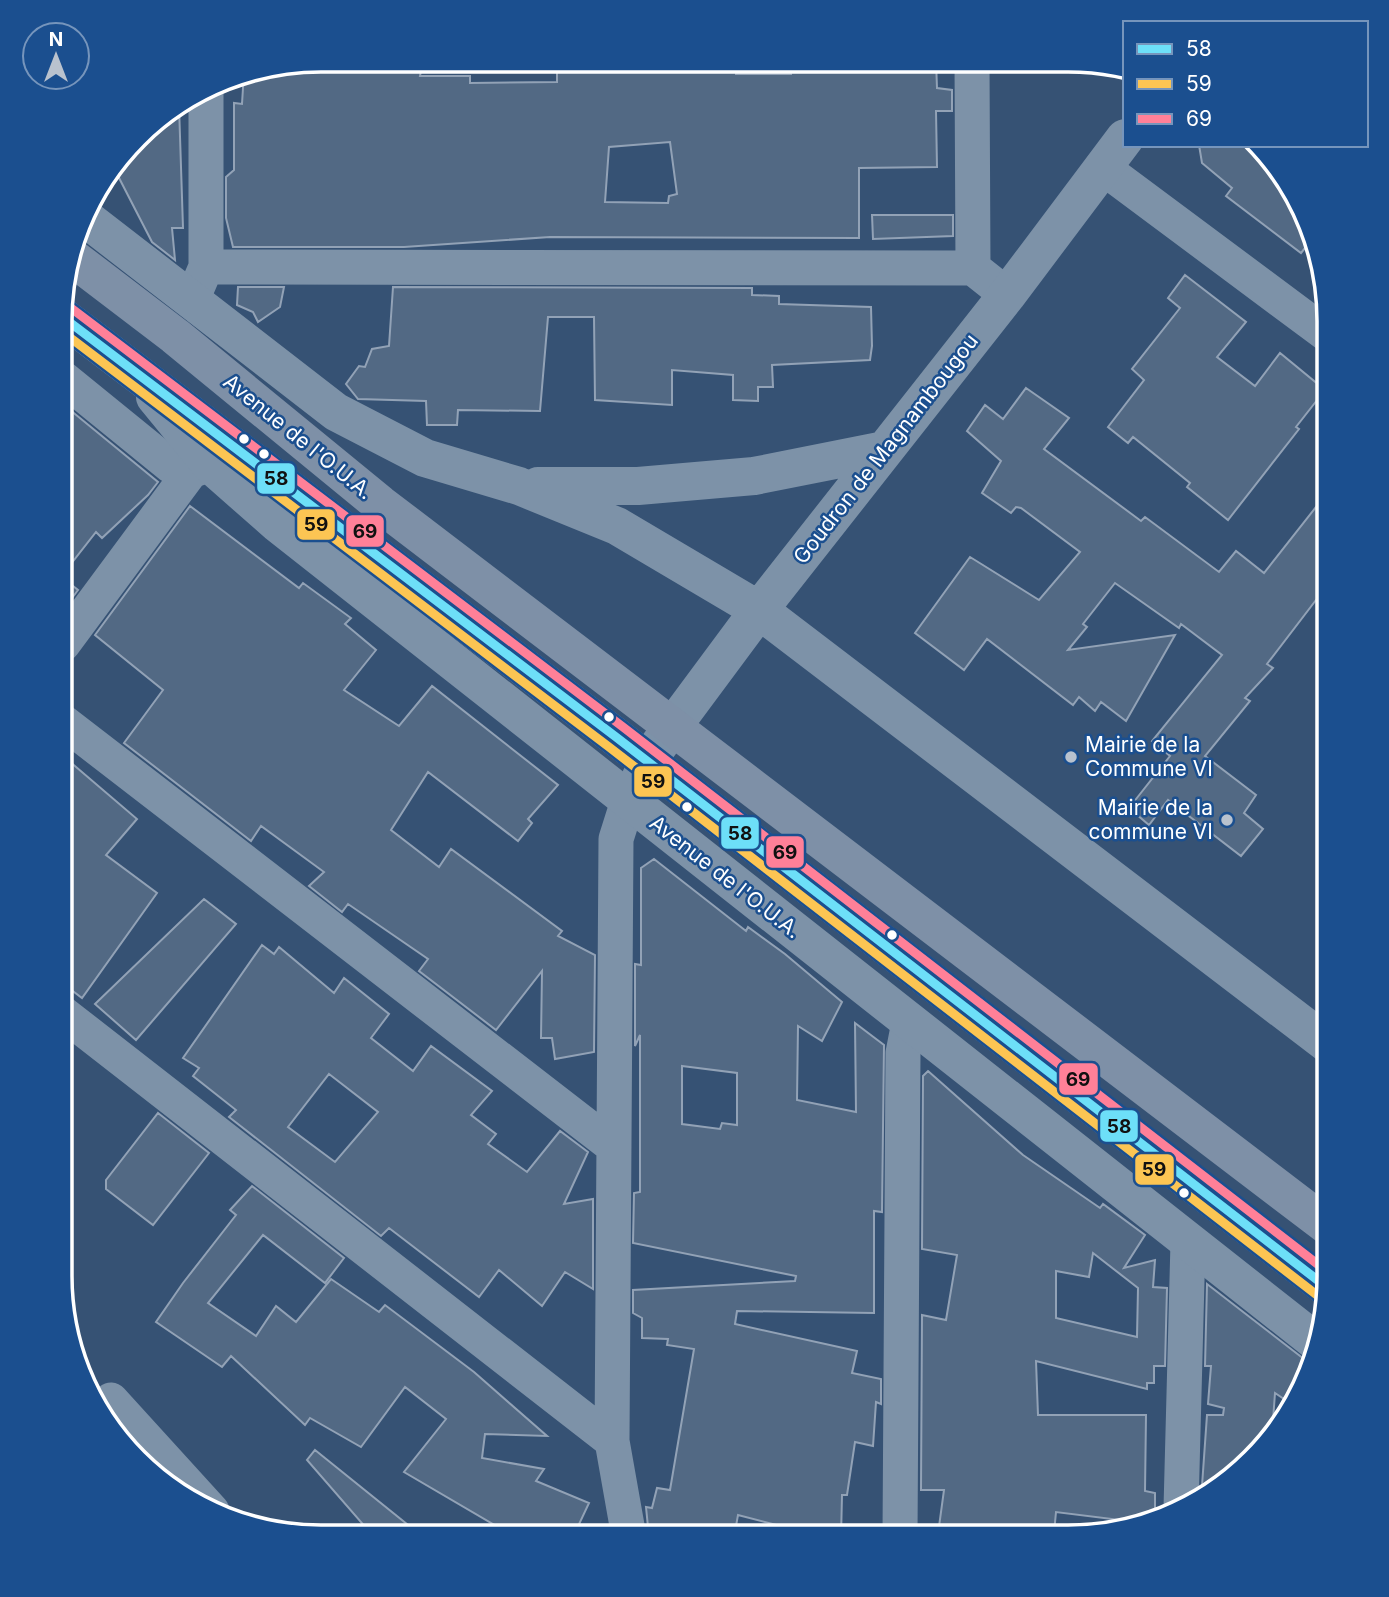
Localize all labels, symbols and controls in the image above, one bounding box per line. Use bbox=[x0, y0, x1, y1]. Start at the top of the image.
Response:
north arrow bbox=[21, 21, 91, 91]
legend bbox=[1123, 21, 1368, 147]
text: N bbox=[49, 28, 63, 51]
text: 58 bbox=[1186, 36, 1212, 61]
text: 59 bbox=[1186, 71, 1212, 96]
text: 69 bbox=[1186, 106, 1212, 131]
street label: Goudron de Magnambougou bbox=[788, 329, 983, 569]
street label: Avenue de l'O.U.A. bbox=[219, 369, 378, 504]
unlabelled marker bbox=[237, 432, 251, 446]
unlabelled marker bbox=[257, 447, 271, 461]
line badge: 58 bbox=[256, 462, 296, 495]
text: 58 bbox=[264, 467, 288, 490]
line badge: 59 bbox=[296, 508, 336, 541]
text: 59 bbox=[304, 513, 328, 536]
line badge: 69 bbox=[345, 514, 385, 548]
text: 69 bbox=[353, 520, 377, 543]
unlabelled marker bbox=[602, 710, 616, 724]
place label: Mairie de la Commune VI bbox=[1085, 732, 1213, 781]
marker: Mairie de la Commune VI bbox=[1063, 749, 1079, 765]
line badge: 59 bbox=[633, 765, 673, 798]
text: 59 bbox=[641, 770, 665, 793]
place label: Mairie de la commune VI bbox=[1089, 795, 1213, 844]
unlabelled marker bbox=[680, 800, 694, 814]
street label: Avenue de l'O.U.A. bbox=[645, 810, 806, 943]
marker: Mairie de la commune VI bbox=[1219, 812, 1235, 828]
line badge: 58 bbox=[720, 816, 760, 850]
text: 58 bbox=[728, 822, 752, 845]
line badge: 69 bbox=[765, 835, 805, 869]
text: 69 bbox=[773, 841, 797, 864]
unlabelled marker bbox=[885, 928, 899, 942]
line badge: 69 bbox=[1058, 1062, 1099, 1096]
text: 69 bbox=[1066, 1068, 1090, 1091]
line badge: 58 bbox=[1099, 1109, 1139, 1143]
text: 58 bbox=[1107, 1115, 1131, 1138]
line badge: 59 bbox=[1134, 1153, 1175, 1186]
text: 59 bbox=[1142, 1158, 1166, 1181]
unlabelled marker bbox=[1177, 1186, 1191, 1200]

